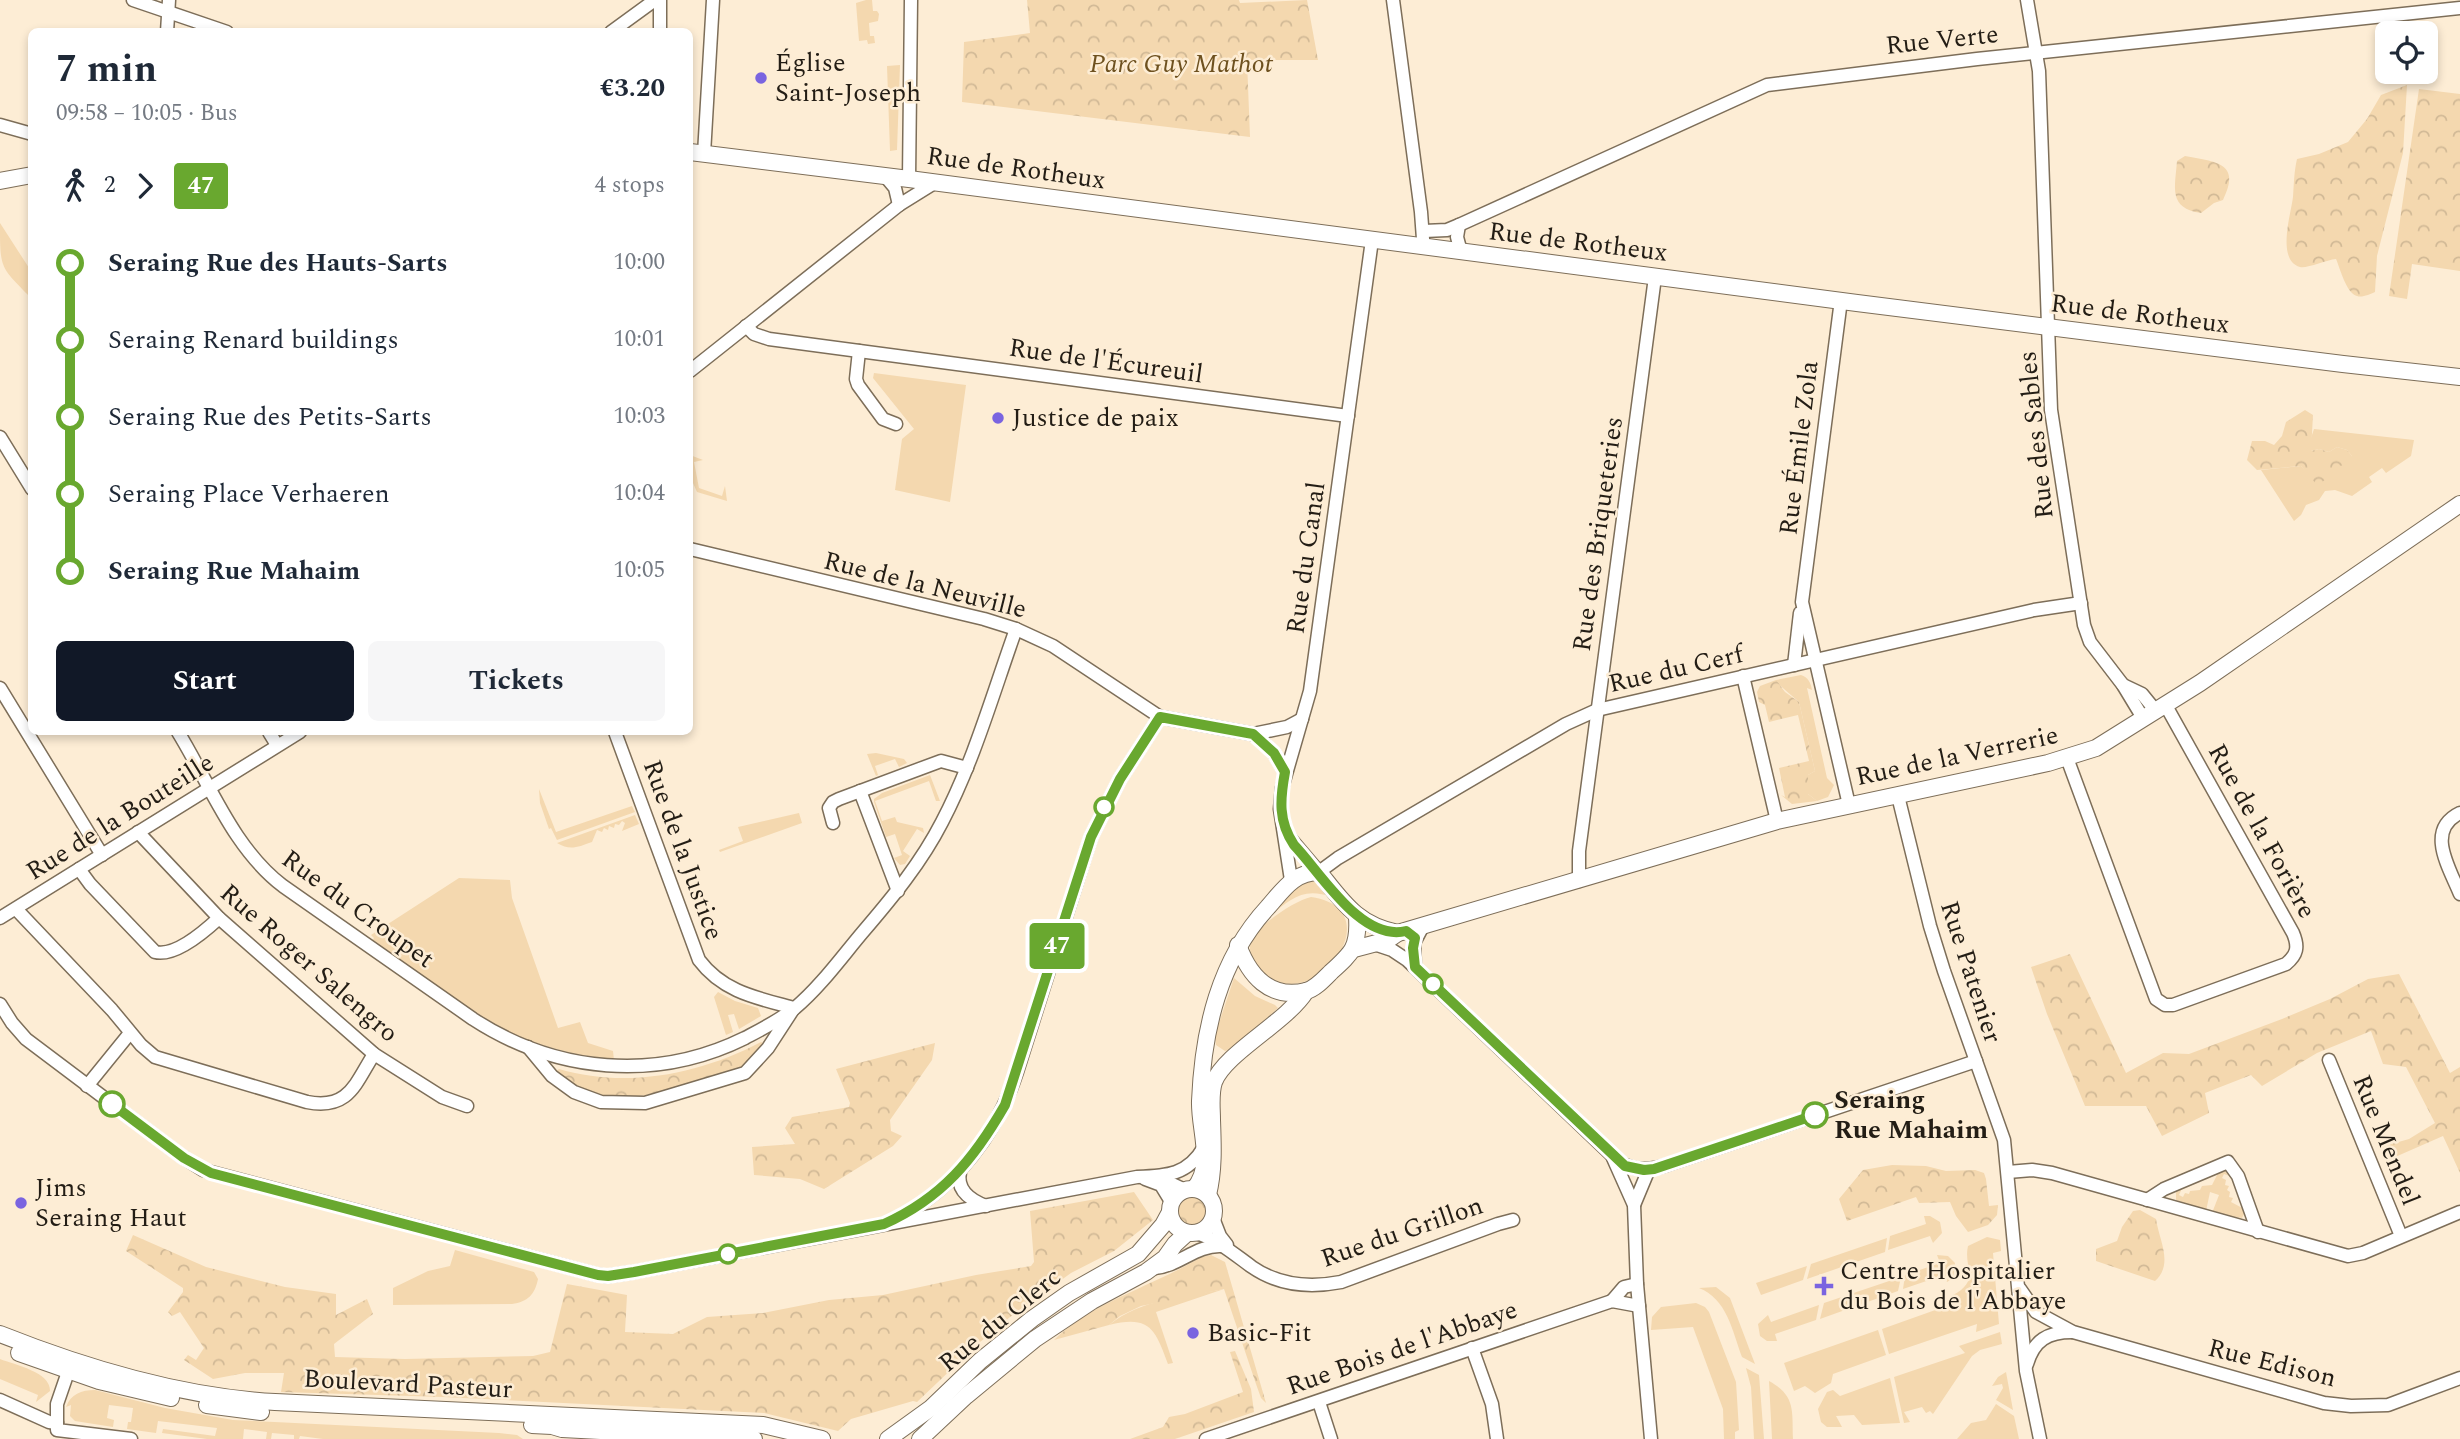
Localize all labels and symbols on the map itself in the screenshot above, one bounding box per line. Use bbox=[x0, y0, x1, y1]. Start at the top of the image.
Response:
street label: Rue Verte bbox=[1883, 14, 2001, 66]
place label: Église Saint-Joseph bbox=[775, 43, 921, 113]
park label: Parc Guy Mathot bbox=[1089, 44, 1273, 84]
marker: Église Saint-Joseph bbox=[753, 70, 769, 86]
street label: Rue de Rotheux bbox=[924, 136, 1108, 200]
street label: Rue de Rotheux bbox=[1486, 211, 1670, 273]
street label: Rue de Rotheux bbox=[2048, 283, 2232, 345]
street label: Rue de l'Écureuil bbox=[1006, 328, 1206, 394]
street label: Rue des Sables bbox=[2007, 349, 2065, 521]
street label: Rue Émile Zola bbox=[1768, 358, 1830, 538]
place label: Justice de paix bbox=[1012, 398, 1179, 438]
marker: Justice de paix bbox=[990, 410, 1006, 426]
street label: Rue des Briqueteries bbox=[1562, 414, 1634, 654]
street label: Rue du Canal bbox=[1276, 479, 1336, 637]
street label: Rue de la Neuville bbox=[819, 540, 1031, 630]
street label: Rue du Cerf bbox=[1605, 634, 1749, 704]
street label: Rue de la Verrerie bbox=[1852, 715, 2062, 797]
street label: Rue de la Forière bbox=[2197, 736, 2327, 926]
street label: Rue de la Bouteille bbox=[18, 743, 222, 891]
street label: Rue de la Justice bbox=[632, 754, 734, 946]
unlabelled marker bbox=[1094, 797, 1114, 817]
street label: Rue du Croupet bbox=[273, 840, 443, 978]
street label: Rue Roger Salengro bbox=[211, 874, 407, 1052]
street label: Rue Patenier bbox=[1929, 896, 2013, 1048]
line badge: 47 bbox=[1026, 923, 1088, 969]
unlabelled marker bbox=[1423, 974, 1443, 994]
street label: Rue Mendel bbox=[2342, 1068, 2430, 1212]
place label: Seraing Rue Mahaim bbox=[1834, 1080, 1988, 1150]
unlabelled marker bbox=[99, 1091, 125, 1117]
marker: Seraing Rue Mahaim bbox=[1802, 1102, 1828, 1128]
place label: Jims Seraing Haut bbox=[35, 1168, 187, 1238]
street label: Rue du Grillon bbox=[1315, 1186, 1489, 1278]
marker: Jims Seraing Haut bbox=[13, 1195, 29, 1211]
unlabelled marker bbox=[718, 1244, 738, 1264]
place label: Centre Hospitalier du Bois de l'Abbaye bbox=[1840, 1251, 2066, 1321]
street label: Rue du Clerc bbox=[930, 1258, 1070, 1382]
marker: Centre Hospitalier du Bois de l'Abbaye bbox=[1814, 1276, 1834, 1296]
street label: Rue Bois de l'Abbaye bbox=[1281, 1290, 1523, 1406]
place label: Basic-Fit bbox=[1207, 1313, 1311, 1353]
marker: Basic-Fit bbox=[1185, 1325, 1201, 1341]
street label: Rue Edison bbox=[2204, 1328, 2340, 1398]
street label: Boulevard Pasteur bbox=[302, 1359, 514, 1409]

